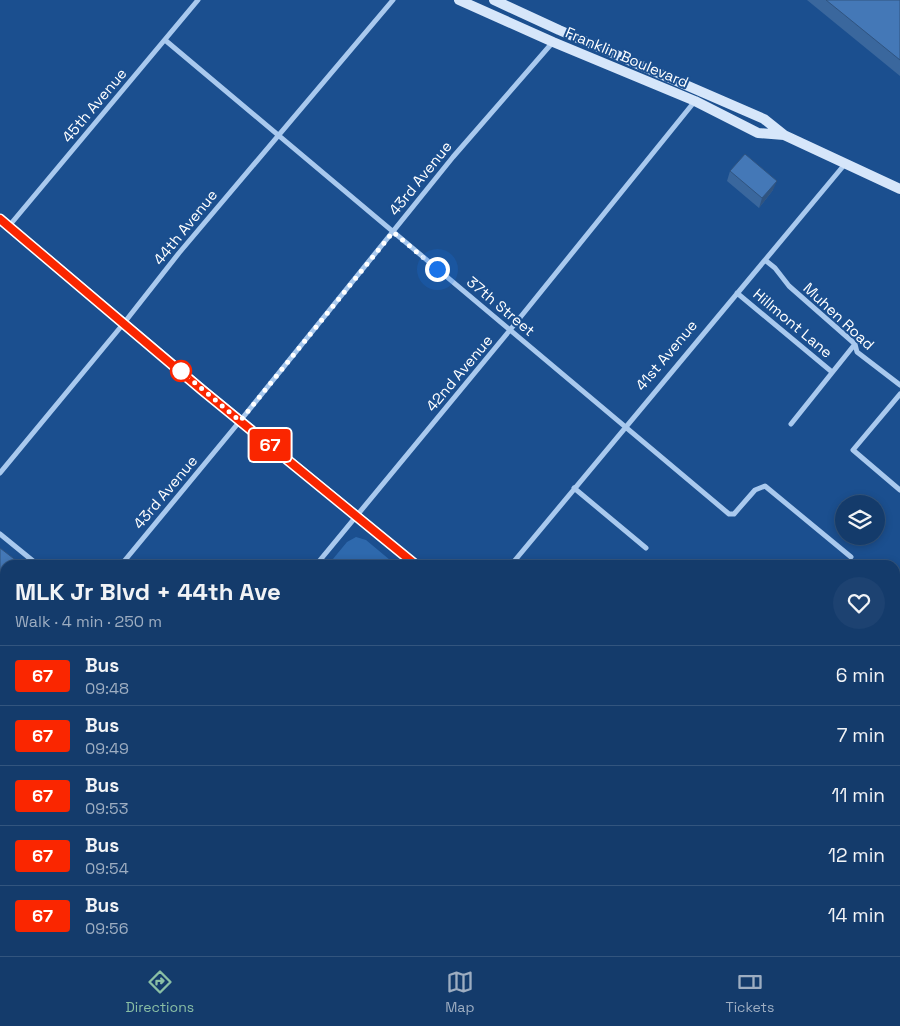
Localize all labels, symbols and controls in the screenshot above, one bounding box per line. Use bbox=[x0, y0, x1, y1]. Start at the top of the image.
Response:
street label: Franklin Boulevard bbox=[563, 22, 691, 92]
street label: 45th Avenue bbox=[57, 64, 131, 146]
street label: 43rd Avenue bbox=[384, 137, 456, 219]
street label: 44th Avenue bbox=[149, 185, 221, 269]
your location bbox=[425, 257, 450, 282]
street label: 37th Street bbox=[463, 272, 539, 340]
street label: Muhen Road bbox=[800, 278, 878, 354]
street label: Hillmont Lane bbox=[749, 284, 837, 362]
street label: 41st Avenue bbox=[631, 316, 701, 394]
street label: 42nd Avenue bbox=[422, 331, 497, 415]
unlabelled marker bbox=[170, 360, 192, 382]
line badge: 67 bbox=[248, 429, 292, 461]
text: 67 bbox=[260, 433, 280, 456]
street label: 43rd Avenue bbox=[129, 451, 201, 533]
map controls bbox=[835, 495, 885, 545]
button: layers bbox=[835, 495, 885, 545]
text: MLK Jr Blvd + 44th Ave bbox=[15, 576, 281, 607]
button: heart bbox=[833, 577, 885, 629]
text: Walk · 4 min · 250 m bbox=[15, 611, 162, 632]
text: Bus bbox=[85, 653, 119, 678]
text: 6 min bbox=[836, 663, 885, 688]
text: 67 bbox=[32, 664, 53, 687]
text: 09:48 bbox=[85, 678, 129, 699]
text: Bus bbox=[85, 713, 119, 738]
text: 7 min bbox=[837, 723, 885, 748]
text: 67 bbox=[32, 724, 53, 747]
text: 09:49 bbox=[85, 738, 129, 759]
text: Bus bbox=[85, 773, 119, 798]
text: 11 min bbox=[832, 783, 885, 808]
text: 67 bbox=[32, 784, 53, 807]
text: 09:53 bbox=[85, 798, 128, 819]
text: Bus bbox=[85, 833, 119, 858]
text: 12 min bbox=[828, 843, 885, 868]
text: 67 bbox=[32, 844, 53, 867]
text: 09:54 bbox=[85, 858, 129, 879]
text: Bus bbox=[85, 893, 119, 918]
text: 14 min bbox=[828, 903, 885, 928]
text: 67 bbox=[32, 904, 53, 927]
text: 09:56 bbox=[85, 918, 128, 939]
tab: Directions bbox=[126, 968, 194, 1016]
tab: Map bbox=[445, 968, 474, 1016]
tab: Tickets bbox=[726, 968, 774, 1016]

